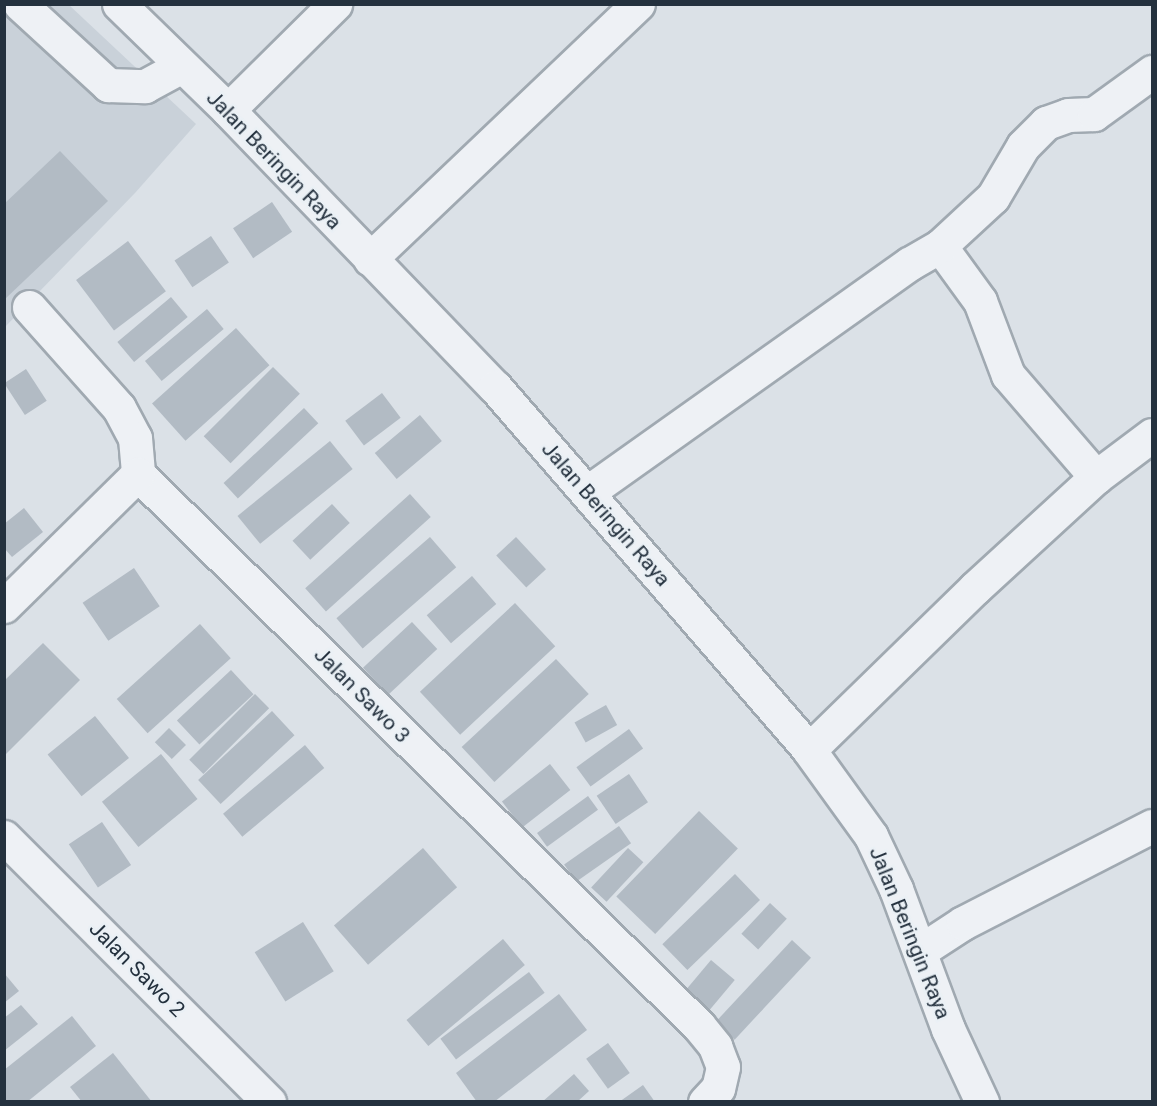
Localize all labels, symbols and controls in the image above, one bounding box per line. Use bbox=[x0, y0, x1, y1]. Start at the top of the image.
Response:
street label: Jalan Beringin Raya bbox=[201, 85, 347, 235]
street label: Jalan Beringin Raya bbox=[536, 436, 676, 592]
street label: Jalan Sawo 3 bbox=[309, 642, 415, 748]
street label: Jalan Beringin Raya bbox=[864, 843, 956, 1023]
street label: Jalan Sawo 2 bbox=[84, 916, 190, 1022]

